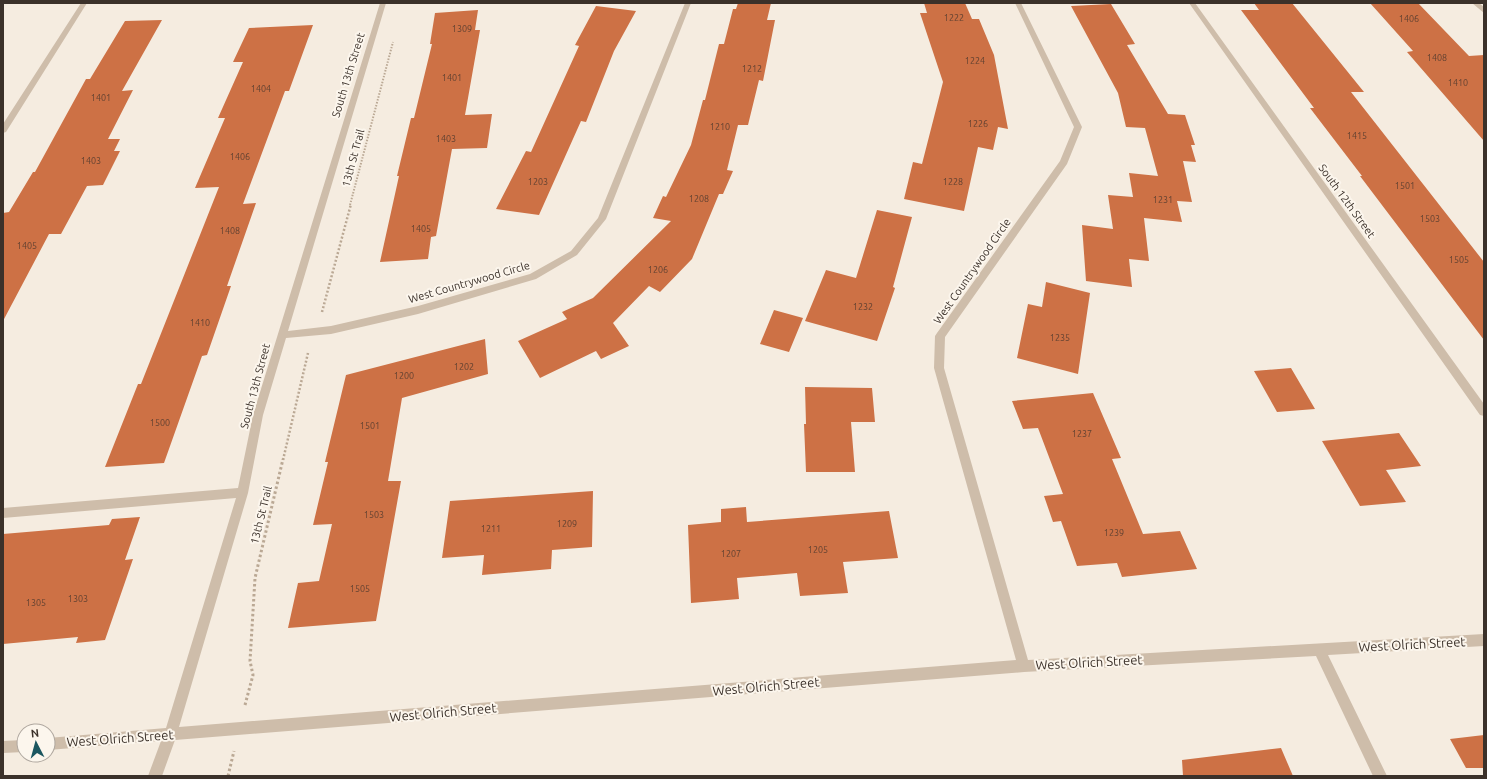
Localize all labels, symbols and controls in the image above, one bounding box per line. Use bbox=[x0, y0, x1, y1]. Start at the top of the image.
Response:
house number: 1222 bbox=[944, 13, 964, 23]
house number: 1406 bbox=[1399, 14, 1419, 24]
house number: 1309 bbox=[452, 24, 472, 34]
street label: South 13th Street bbox=[329, 31, 367, 119]
house number: 1408 bbox=[1427, 53, 1447, 63]
house number: 1224 bbox=[965, 56, 985, 66]
house number: 1212 bbox=[742, 64, 762, 74]
house number: 1401 bbox=[442, 73, 462, 83]
house number: 1410 bbox=[1448, 78, 1468, 88]
house number: 1404 bbox=[251, 84, 271, 94]
house number: 1401 bbox=[91, 93, 111, 103]
house number: 1226 bbox=[968, 119, 988, 129]
house number: 1210 bbox=[710, 122, 730, 132]
street label: 13th St Trail bbox=[340, 128, 366, 188]
house number: 1415 bbox=[1347, 131, 1367, 141]
house number: 1403 bbox=[436, 134, 456, 144]
house number: 1406 bbox=[230, 152, 250, 162]
house number: 1403 bbox=[81, 156, 101, 166]
street label: South 12th Street bbox=[1316, 162, 1378, 241]
house number: 1203 bbox=[528, 177, 548, 187]
house number: 1228 bbox=[943, 177, 963, 187]
house number: 1501 bbox=[1395, 181, 1415, 191]
house number: 1208 bbox=[689, 194, 709, 204]
house number: 1231 bbox=[1153, 195, 1173, 205]
house number: 1503 bbox=[1420, 214, 1440, 224]
street label: West Countrywood Circle bbox=[931, 216, 1013, 326]
house number: 1405 bbox=[411, 224, 431, 234]
house number: 1408 bbox=[220, 226, 240, 236]
house number: 1405 bbox=[17, 241, 37, 251]
house number: 1505 bbox=[1449, 255, 1469, 265]
street label: West Countrywood Circle bbox=[407, 259, 531, 305]
house number: 1206 bbox=[648, 265, 668, 275]
house number: 1232 bbox=[853, 302, 873, 312]
house number: 1410 bbox=[190, 318, 210, 328]
house number: 1235 bbox=[1050, 333, 1070, 343]
street label: South 13th Street bbox=[238, 341, 272, 430]
house number: 1202 bbox=[454, 362, 474, 372]
house number: 1200 bbox=[394, 371, 414, 381]
house number: 1500 bbox=[150, 418, 170, 428]
house number: 1501 bbox=[360, 421, 380, 431]
house number: 1237 bbox=[1072, 429, 1092, 439]
street label: 13th St Trail bbox=[248, 485, 274, 545]
house number: 1503 bbox=[364, 510, 384, 520]
house number: 1209 bbox=[557, 519, 577, 529]
house number: 1211 bbox=[481, 524, 501, 534]
house number: 1239 bbox=[1104, 528, 1124, 538]
house number: 1205 bbox=[808, 545, 828, 555]
house number: 1207 bbox=[721, 549, 741, 559]
house number: 1505 bbox=[350, 584, 370, 594]
house number: 1303 bbox=[68, 594, 88, 604]
house number: 1305 bbox=[26, 598, 46, 608]
street label: West Olrich Street bbox=[1358, 634, 1466, 654]
street label: West Olrich Street bbox=[1035, 652, 1143, 672]
street label: West Olrich Street bbox=[712, 674, 820, 698]
street label: West Olrich Street bbox=[389, 700, 497, 724]
north arrow bbox=[16, 723, 56, 763]
text: N bbox=[30, 727, 40, 739]
street label: West Olrich Street bbox=[66, 727, 174, 749]

